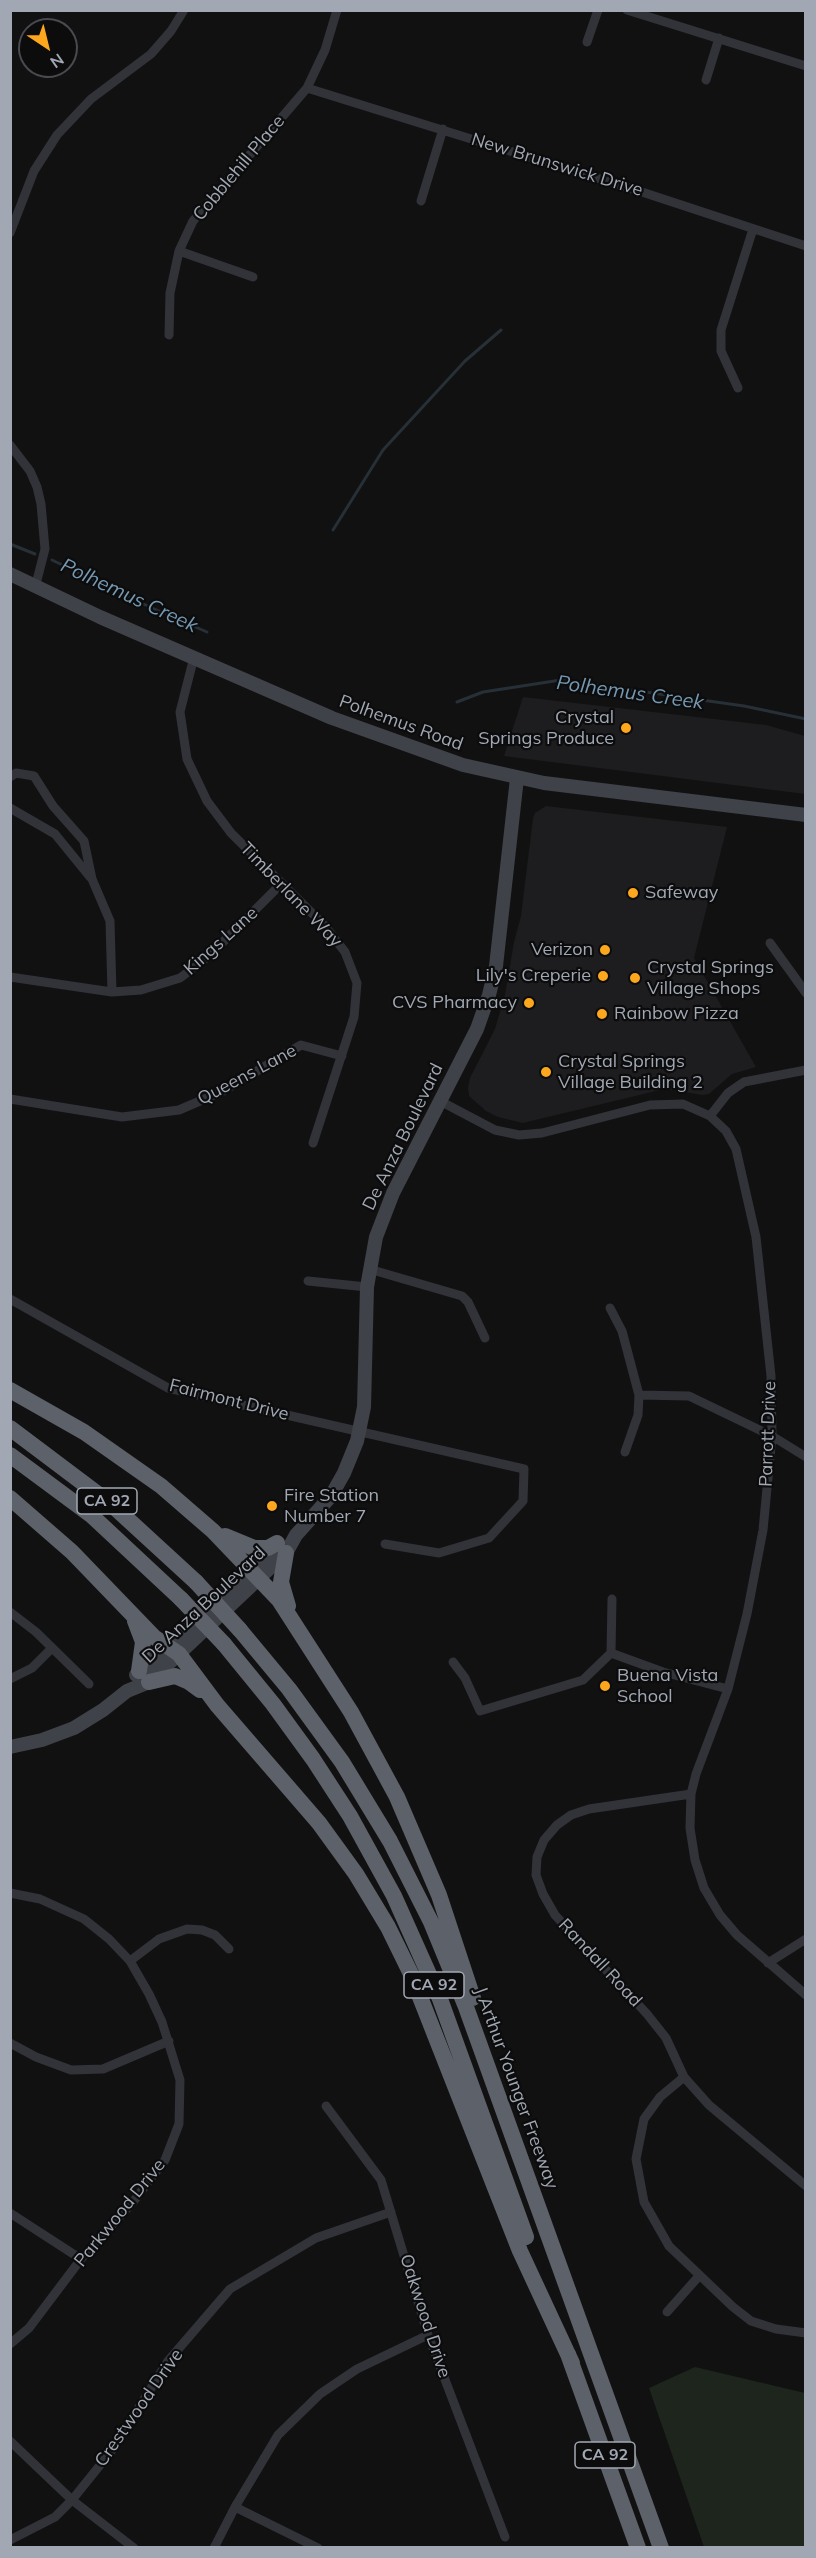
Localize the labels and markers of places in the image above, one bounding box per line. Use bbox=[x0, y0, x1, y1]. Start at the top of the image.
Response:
place label: Crystal Springs Produce bbox=[478, 707, 614, 750]
marker: Crystal Springs Produce bbox=[619, 721, 633, 735]
place label: Safeway bbox=[645, 882, 718, 904]
marker: Safeway bbox=[626, 886, 640, 900]
place label: Verizon bbox=[531, 939, 593, 961]
marker: Verizon bbox=[598, 943, 612, 957]
place label: Crystal Springs Village Shops bbox=[647, 957, 774, 1000]
place label: Lily's Creperie bbox=[476, 965, 591, 987]
marker: Lily's Creperie bbox=[596, 969, 610, 983]
marker: Crystal Springs Village Shops bbox=[628, 971, 642, 985]
place label: CVS Pharmacy bbox=[392, 992, 517, 1014]
marker: CVS Pharmacy bbox=[522, 996, 536, 1010]
place label: Rainbow Pizza bbox=[614, 1003, 739, 1025]
marker: Rainbow Pizza bbox=[595, 1007, 609, 1021]
place label: Crystal Springs Village Building 2 bbox=[558, 1051, 703, 1094]
marker: Crystal Springs Village Building 2 bbox=[539, 1065, 553, 1079]
place label: Fire Station Number 7 bbox=[284, 1485, 379, 1528]
marker: Fire Station Number 7 bbox=[265, 1499, 279, 1513]
place label: Buena Vista School bbox=[617, 1665, 718, 1708]
marker: Buena Vista School bbox=[598, 1679, 612, 1693]

